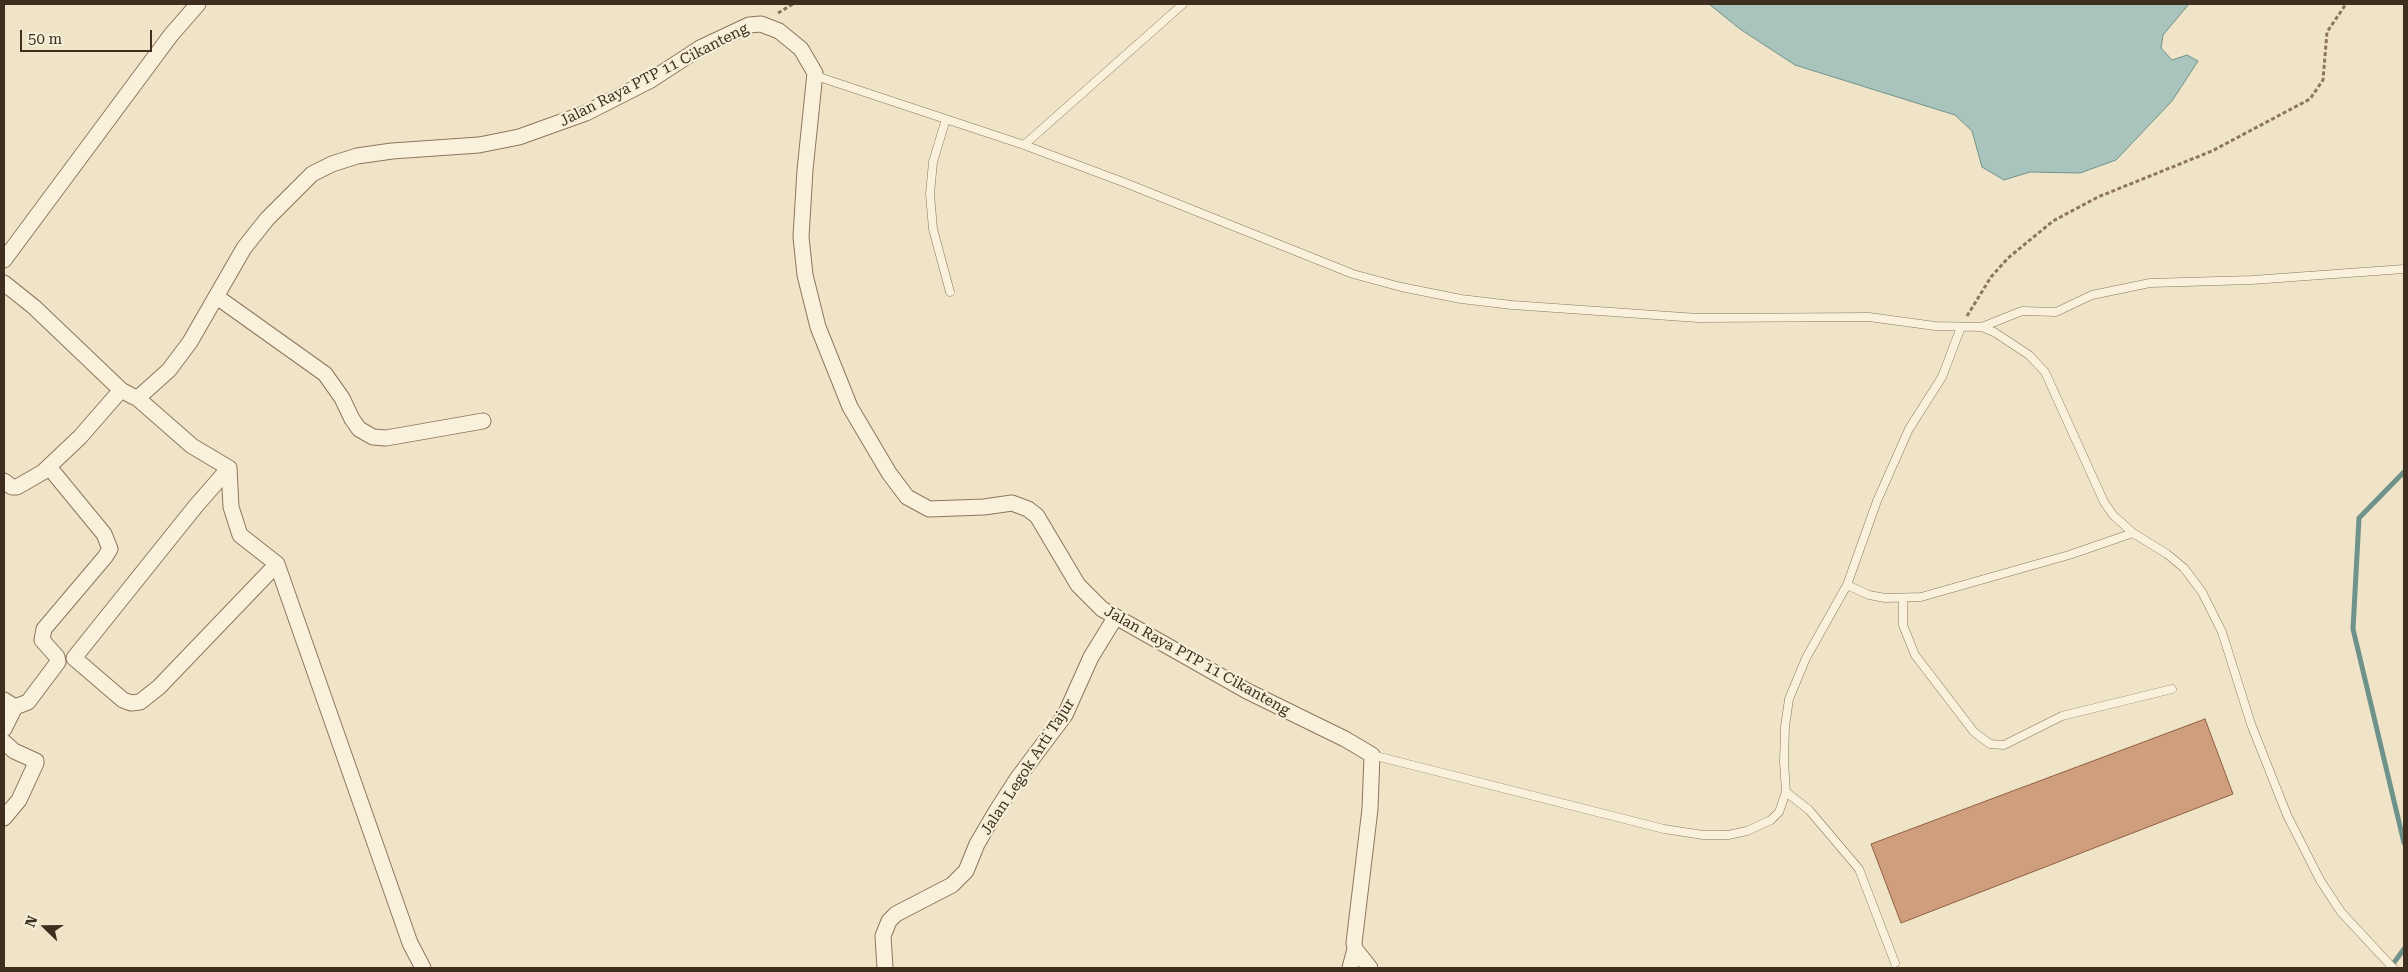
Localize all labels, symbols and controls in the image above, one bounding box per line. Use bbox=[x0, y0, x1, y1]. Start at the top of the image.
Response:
street label: Jalan Raya PTP 11 Cikanteng bbox=[557, 19, 751, 131]
scale bar bbox=[22, 20, 155, 52]
text: 50 m bbox=[28, 30, 62, 48]
street label: Jalan Raya PTP 11 Cikanteng bbox=[1101, 602, 1293, 720]
street label: Jalan Legok Arti Tajur bbox=[977, 695, 1079, 839]
north arrow bbox=[20, 902, 70, 952]
text: N bbox=[22, 913, 41, 929]

